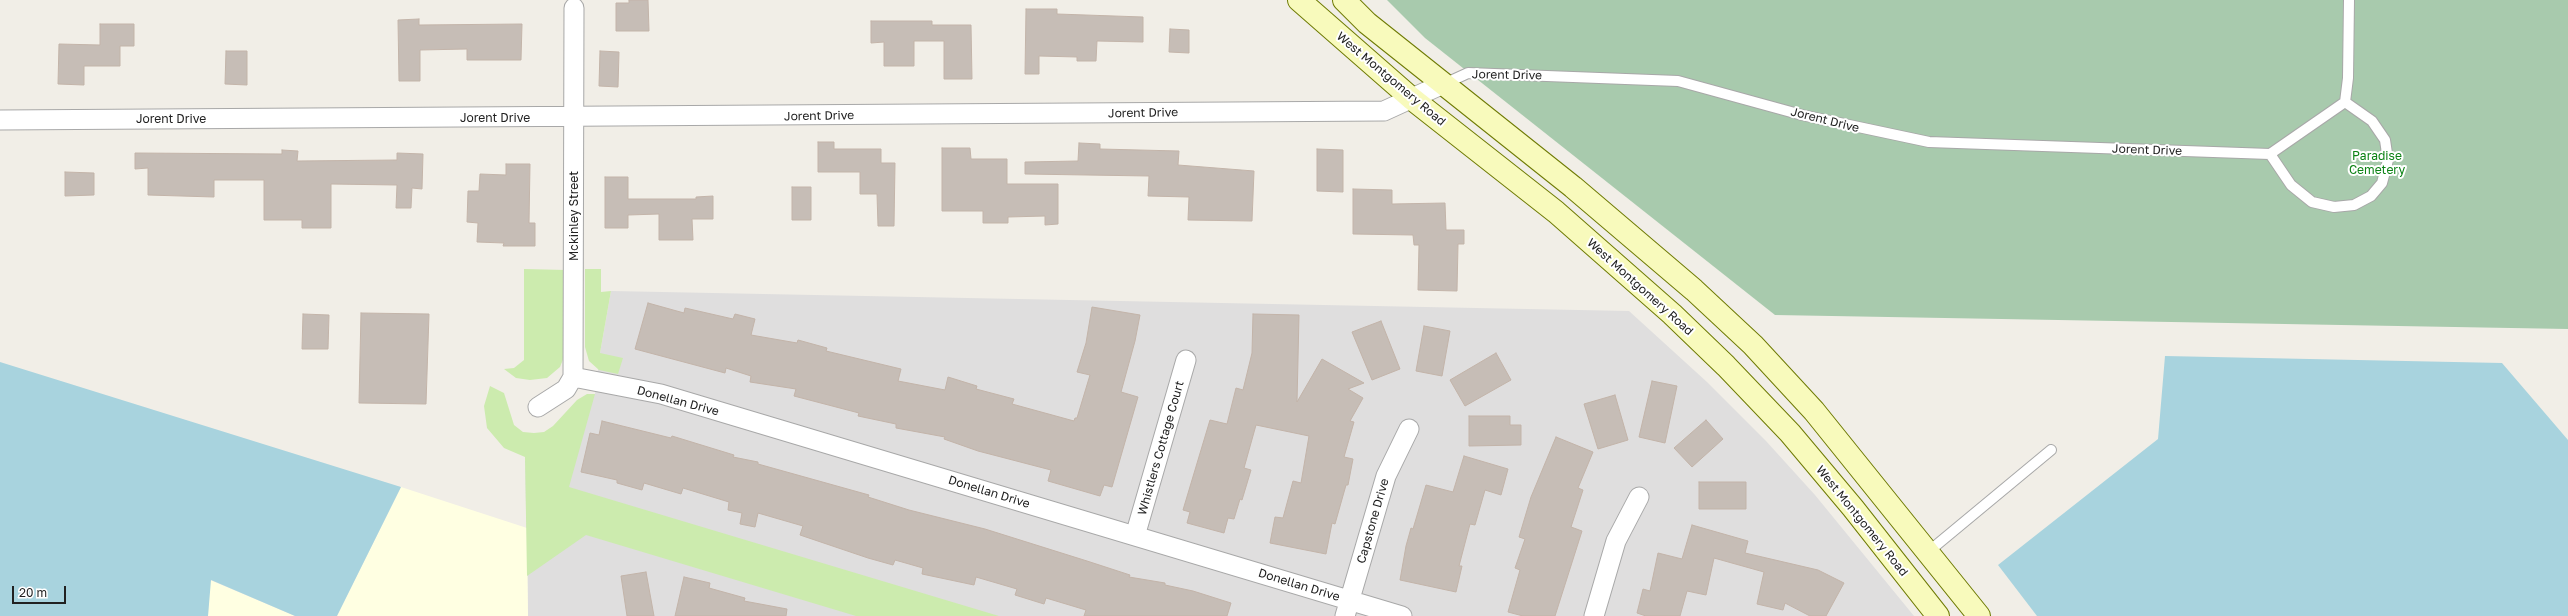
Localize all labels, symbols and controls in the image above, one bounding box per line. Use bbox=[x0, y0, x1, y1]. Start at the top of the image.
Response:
street label: West Montgomery Road bbox=[1333, 29, 1449, 129]
street label: Jorent Drive bbox=[1472, 67, 1542, 83]
street label: Jorent Drive bbox=[1108, 105, 1178, 121]
street label: Jorent Drive bbox=[1789, 105, 1861, 135]
street label: Jorent Drive bbox=[784, 108, 854, 124]
street label: Jorent Drive bbox=[460, 111, 530, 125]
street label: Jorent Drive bbox=[136, 112, 206, 126]
street label: Jorent Drive bbox=[2112, 142, 2182, 158]
park label: Paradise Cemetery bbox=[2349, 149, 2405, 177]
street label: Mckinley Street bbox=[567, 171, 581, 261]
street label: West Montgomery Road bbox=[1584, 235, 1696, 339]
street label: Whistlers Cottage Court bbox=[1135, 379, 1187, 517]
street label: Donellan Drive bbox=[635, 383, 721, 419]
street label: West Montgomery Road bbox=[1813, 463, 1911, 579]
street label: Donellan Drive bbox=[946, 473, 1032, 511]
street label: Capstone Drive bbox=[1354, 477, 1392, 565]
street label: Donellan Drive bbox=[1256, 566, 1342, 604]
scale bar bbox=[14, 578, 68, 604]
text: 20 m bbox=[19, 585, 47, 600]

